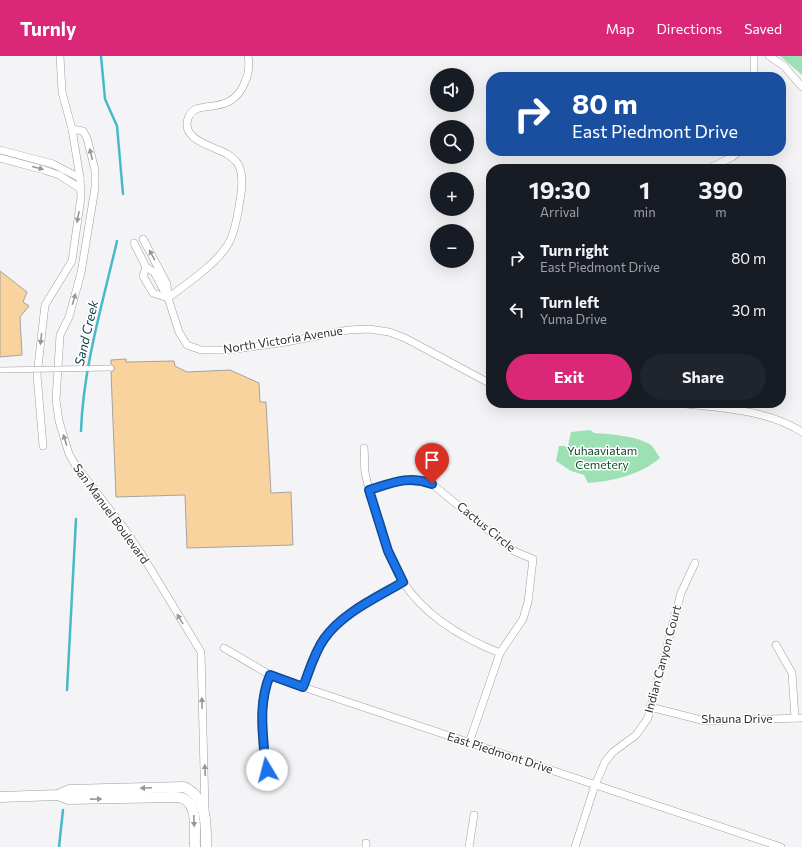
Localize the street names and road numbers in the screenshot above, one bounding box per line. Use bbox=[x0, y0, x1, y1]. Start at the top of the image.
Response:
street label: North Victoria Avenue bbox=[222, 323, 344, 355]
street label: San Manuel Boulevard bbox=[71, 461, 153, 566]
street label: Cactus Circle bbox=[455, 498, 519, 554]
street label: Indian Canyon Court bbox=[641, 603, 683, 714]
street label: Shauna Drive bbox=[701, 711, 773, 725]
street label: East Piedmont Drive bbox=[446, 728, 555, 776]

